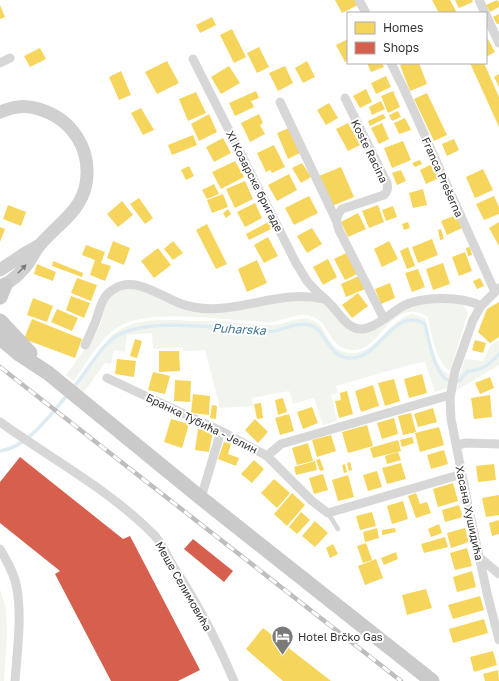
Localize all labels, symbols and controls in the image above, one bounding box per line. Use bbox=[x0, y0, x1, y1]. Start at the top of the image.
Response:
legend bbox=[347, 12, 487, 64]
text: Homes bbox=[383, 20, 423, 35]
text: Shops bbox=[383, 40, 419, 55]
street label: Koste Racina bbox=[349, 117, 391, 185]
street label: XI Козарске бригаде bbox=[224, 128, 286, 234]
street label: Franca Prešerna bbox=[420, 135, 466, 219]
one-way arrow bbox=[17, 264, 26, 275]
water label: Puharska bbox=[212, 320, 267, 338]
street label: Бранка Тубића - Јелин bbox=[144, 390, 260, 456]
street label: Хасана Хушидића bbox=[454, 465, 486, 561]
street label: Меше Селимовића bbox=[153, 539, 215, 633]
hotel icon: Hotel Brčko Gas bbox=[269, 623, 295, 656]
place label: Hotel Brčko Gas bbox=[298, 630, 383, 643]

